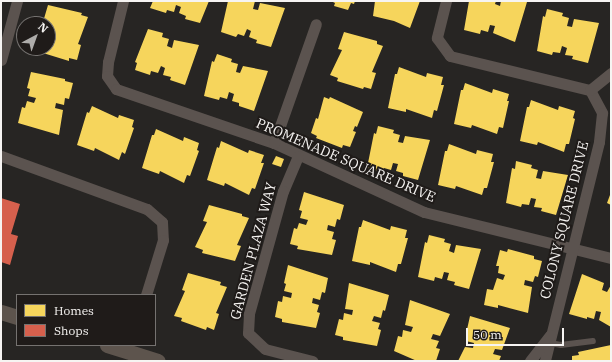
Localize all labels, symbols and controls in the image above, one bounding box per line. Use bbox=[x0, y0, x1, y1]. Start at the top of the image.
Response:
north arrow bbox=[16, 16, 56, 56]
text: N bbox=[35, 20, 51, 36]
street label: PROMENADE SQUARE DRIVE bbox=[254, 114, 438, 206]
street label: COLONY SQUARE DRIVE bbox=[536, 139, 592, 301]
street label: GARDEN PLAZA WAY bbox=[227, 181, 279, 321]
legend bbox=[16, 294, 156, 346]
text: Homes bbox=[54, 303, 94, 318]
scale bar bbox=[468, 320, 566, 346]
text: Shops bbox=[54, 323, 89, 338]
text: 50 m bbox=[473, 327, 502, 342]

